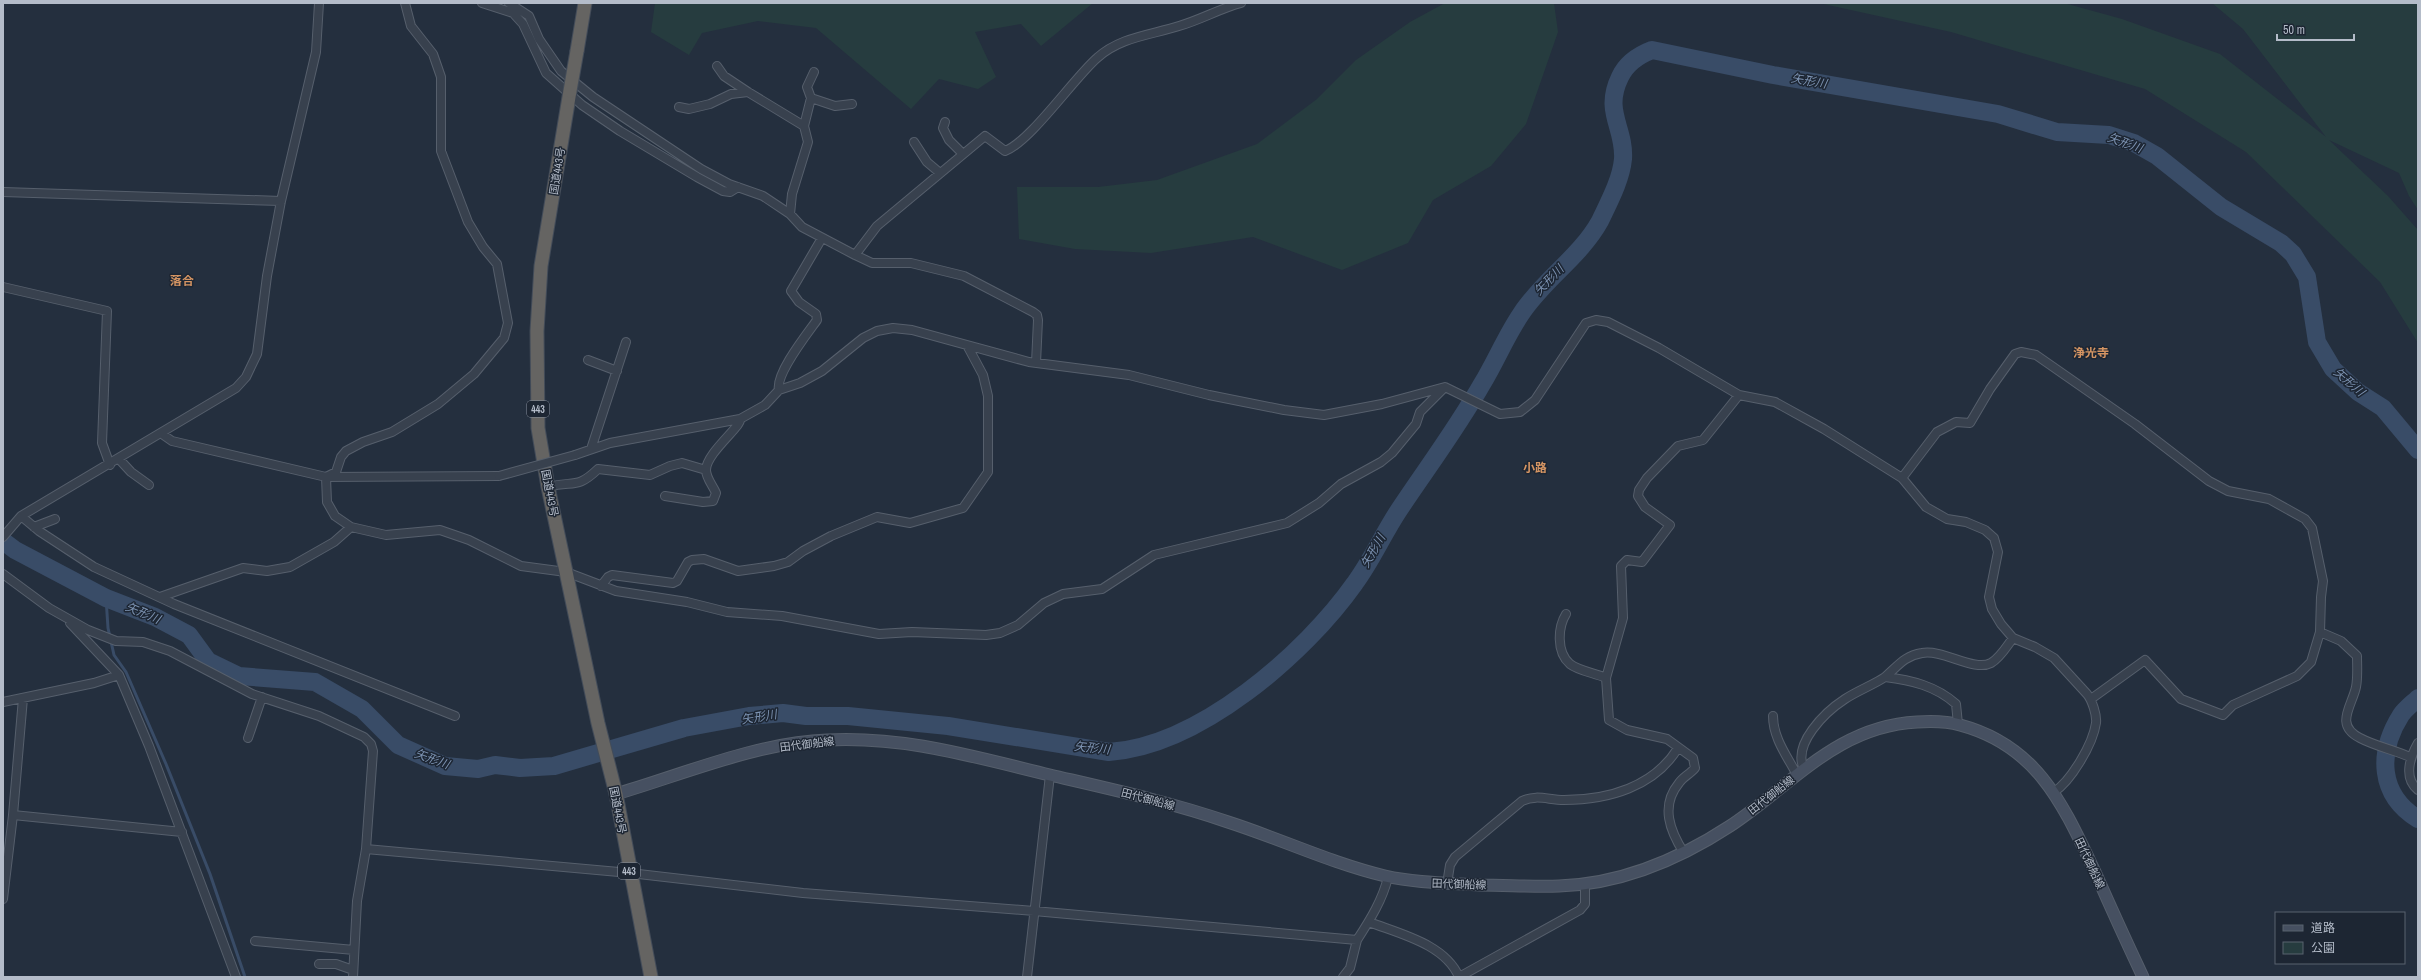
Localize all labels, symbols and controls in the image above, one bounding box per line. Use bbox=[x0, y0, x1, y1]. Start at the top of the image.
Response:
scale bar bbox=[2277, 16, 2354, 42]
text: 50 m bbox=[2283, 22, 2305, 38]
water label: 矢形川 bbox=[1790, 70, 1830, 92]
water label: 矢形川 bbox=[2105, 129, 2147, 157]
street label: 国道443号 bbox=[546, 146, 568, 196]
water label: 矢形川 bbox=[1531, 260, 1569, 299]
district label: 落合 bbox=[170, 273, 194, 289]
district label: 浄光寺 bbox=[2073, 345, 2109, 361]
water label: 矢形川 bbox=[2330, 364, 2369, 401]
road number: 443 bbox=[527, 401, 549, 417]
district label: 小路 bbox=[1523, 460, 1547, 476]
street label: 国道443号 bbox=[539, 468, 561, 518]
water label: 矢形川 bbox=[1357, 530, 1390, 571]
water label: 矢形川 bbox=[123, 599, 165, 628]
water label: 矢形川 bbox=[740, 706, 780, 728]
street label: 田代御船線 bbox=[779, 734, 835, 754]
water label: 矢形川 bbox=[1073, 738, 1113, 758]
water label: 矢形川 bbox=[412, 745, 454, 773]
street label: 田代御船線 bbox=[1745, 773, 1797, 817]
street label: 国道443号 bbox=[607, 785, 629, 835]
street label: 田代御船線 bbox=[1120, 785, 1176, 813]
street label: 田代御船線 bbox=[2072, 835, 2108, 891]
road number: 443 bbox=[618, 863, 640, 879]
street label: 田代御船線 bbox=[1431, 876, 1487, 892]
legend bbox=[2275, 912, 2405, 964]
text: 道路 bbox=[2311, 920, 2335, 936]
text: 公園 bbox=[2311, 940, 2335, 956]

